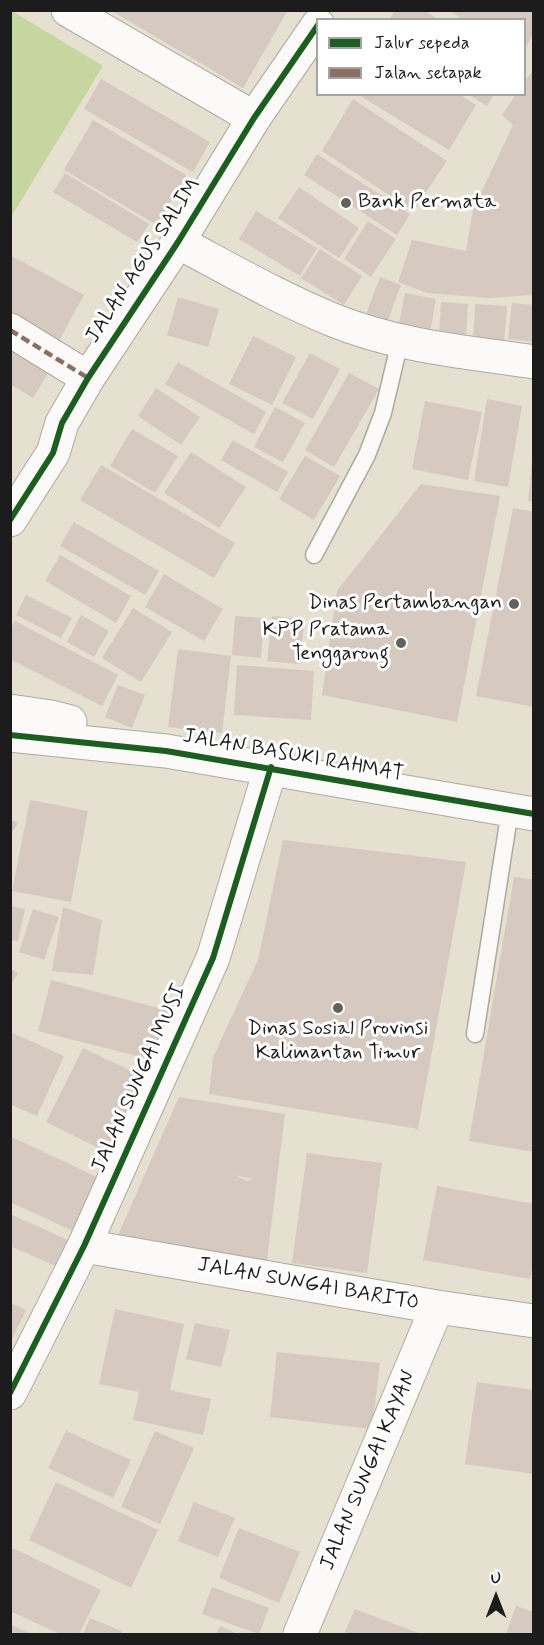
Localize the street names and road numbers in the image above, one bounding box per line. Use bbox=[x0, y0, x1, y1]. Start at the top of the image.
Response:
street label: JALAN AGUS SALIM bbox=[81, 174, 207, 348]
street label: JALAN BASUKI RAHMAT bbox=[181, 724, 405, 788]
street label: JALAN SUNGAI MUSI bbox=[87, 981, 193, 1177]
street label: JALAN SUNGAI BARITO bbox=[195, 1253, 421, 1317]
street label: JALAN SUNGAI KAYAN bbox=[316, 1367, 422, 1575]

